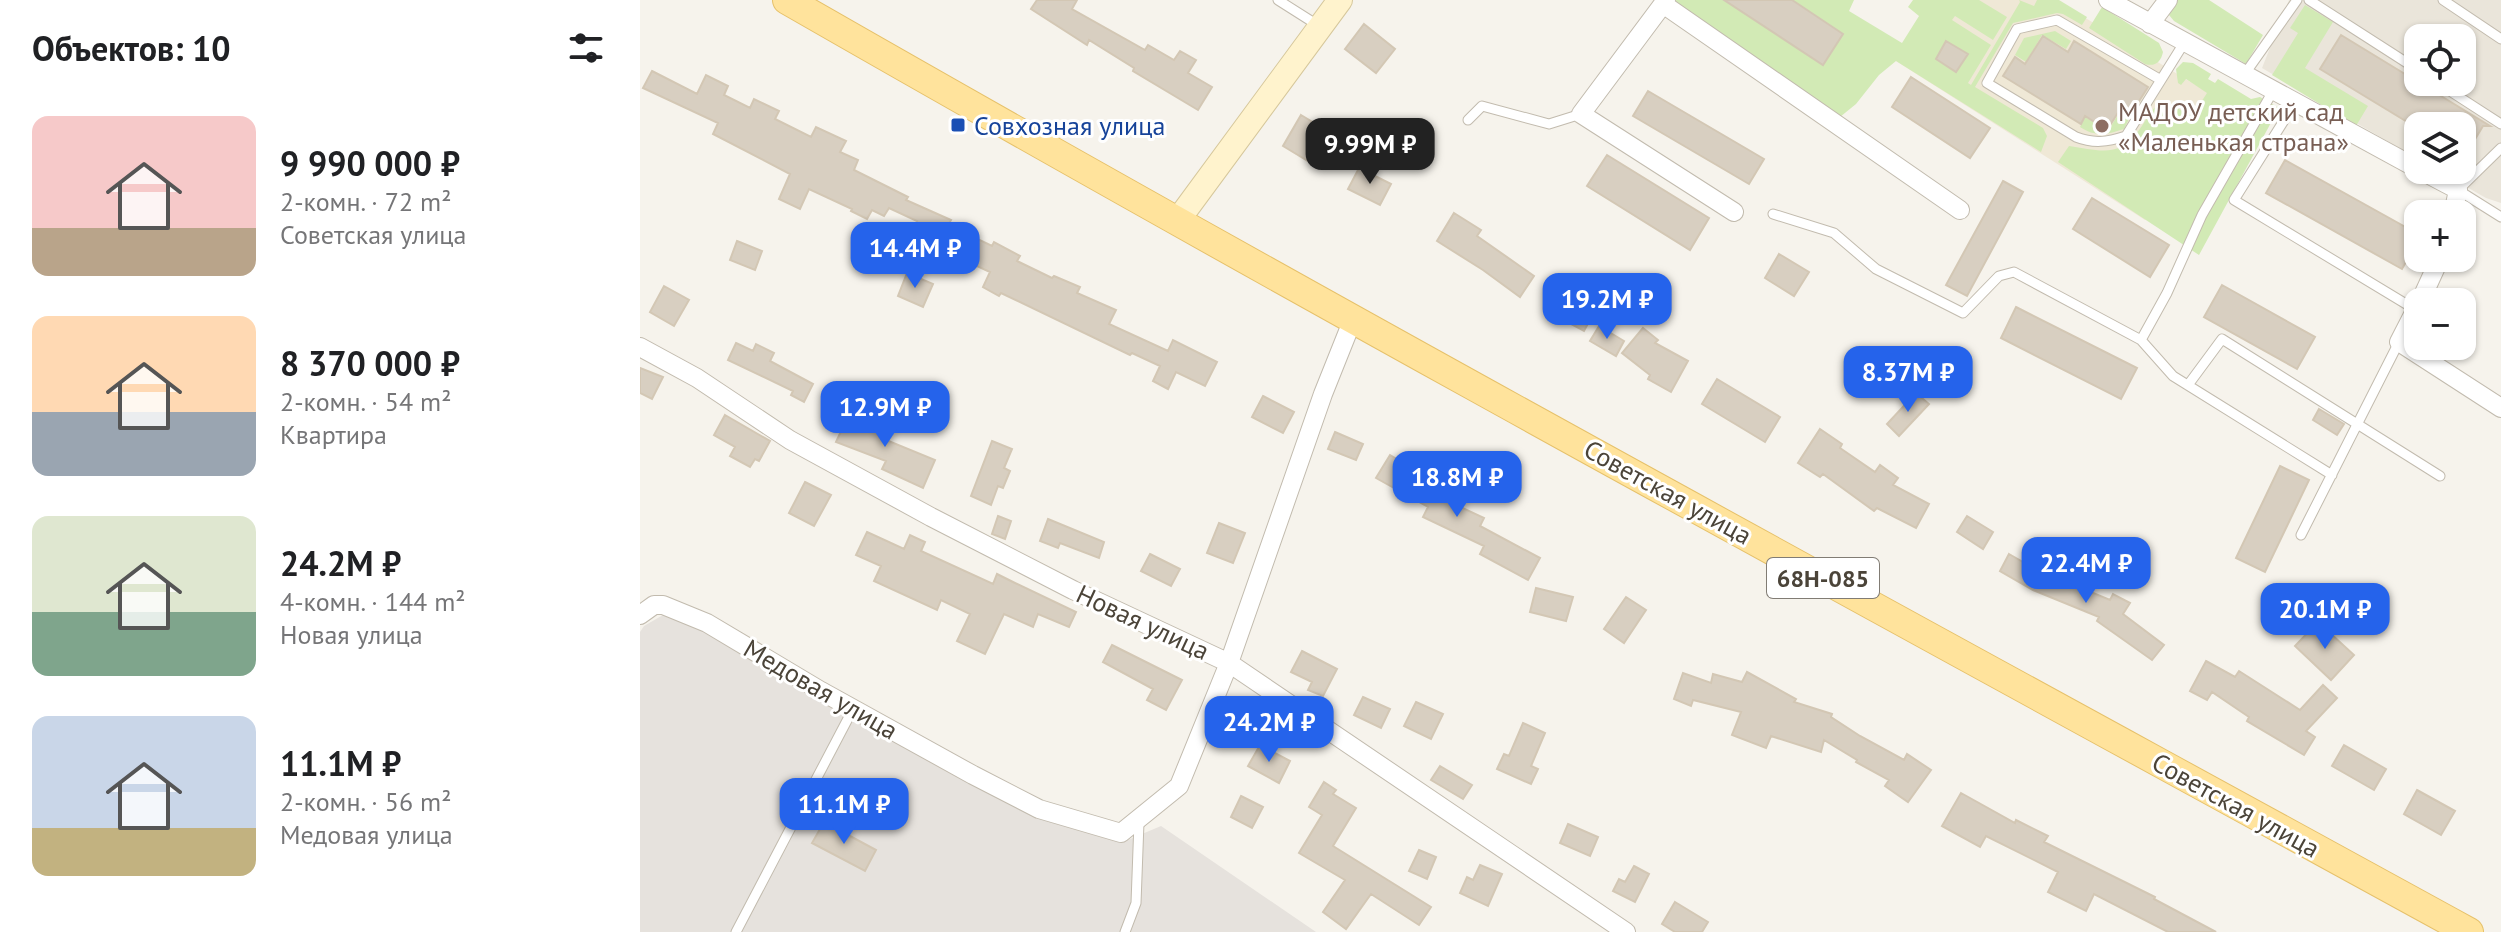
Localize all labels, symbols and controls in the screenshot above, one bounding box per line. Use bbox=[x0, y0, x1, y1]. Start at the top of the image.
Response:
map controls bbox=[2404, 24, 2476, 360]
button: locate bbox=[2404, 24, 2476, 96]
text: Объектов: 10 bbox=[32, 26, 231, 70]
icon: filters bbox=[564, 26, 608, 70]
place label: МАДОУ детский сад «Маленькая страна» bbox=[2118, 95, 2349, 158]
place label: Совхозная улица bbox=[974, 109, 1165, 142]
button: layers bbox=[2404, 112, 2476, 184]
marker: Совхозная улица bbox=[949, 116, 967, 134]
marker: МАДОУ детский сад «Маленькая страна» bbox=[2093, 117, 2111, 135]
pin: 9.99M ₽ bbox=[1296, 118, 1444, 186]
text: 9.99M ₽ bbox=[1324, 127, 1416, 160]
text: 9 990 000 ₽ bbox=[280, 141, 460, 185]
icon: home bbox=[96, 148, 192, 244]
text: 2-комн. · 72 m² bbox=[280, 185, 451, 218]
button: + bbox=[2404, 200, 2476, 272]
text: Советская улица bbox=[280, 218, 467, 251]
pin: 14.4M ₽ bbox=[841, 222, 989, 290]
text: 14.4M ₽ bbox=[869, 231, 961, 264]
pin: 19.2M ₽ bbox=[1533, 273, 1681, 341]
text: 19.2M ₽ bbox=[1561, 282, 1653, 315]
button: − bbox=[2404, 288, 2476, 360]
text: 8 370 000 ₽ bbox=[280, 341, 460, 385]
pin: 8.37M ₽ bbox=[1834, 346, 1982, 414]
icon: home bbox=[96, 348, 192, 444]
text: 8.37M ₽ bbox=[1862, 355, 1954, 388]
pin: 12.9M ₽ bbox=[811, 381, 959, 449]
text: 2-комн. · 54 m² bbox=[280, 385, 451, 418]
text: 12.9M ₽ bbox=[839, 390, 931, 423]
text: Квартира bbox=[280, 418, 387, 451]
street label: Советская улица bbox=[1578, 432, 1758, 552]
pin: 18.8M ₽ bbox=[1383, 451, 1531, 519]
text: 18.8M ₽ bbox=[1411, 460, 1503, 493]
pin: 22.4M ₽ bbox=[2012, 537, 2160, 605]
text: 24.2M ₽ bbox=[280, 541, 401, 585]
text: 22.4M ₽ bbox=[2040, 546, 2132, 579]
icon: home bbox=[96, 548, 192, 644]
road number: 68Н-085 bbox=[1767, 558, 1879, 598]
street label: Новая улица bbox=[1071, 577, 1215, 667]
pin: 20.1M ₽ bbox=[2251, 583, 2399, 651]
text: 4-комн. · 144 m² bbox=[280, 585, 466, 618]
text: 20.1M ₽ bbox=[2279, 592, 2371, 625]
text: Новая улица bbox=[280, 618, 423, 651]
street label: Медовая улица bbox=[738, 632, 904, 746]
pin: 24.2M ₽ bbox=[1195, 696, 1343, 764]
text: 24.2M ₽ bbox=[1223, 705, 1315, 738]
text: 11.1M ₽ bbox=[280, 741, 401, 785]
street label: Советская улица bbox=[2146, 745, 2326, 865]
icon: home bbox=[96, 748, 192, 844]
pin: 11.1M ₽ bbox=[770, 778, 918, 846]
text: 2-комн. · 56 m² bbox=[280, 785, 451, 818]
text: 11.1M ₽ bbox=[798, 787, 890, 820]
text: Медовая улица bbox=[280, 818, 453, 851]

